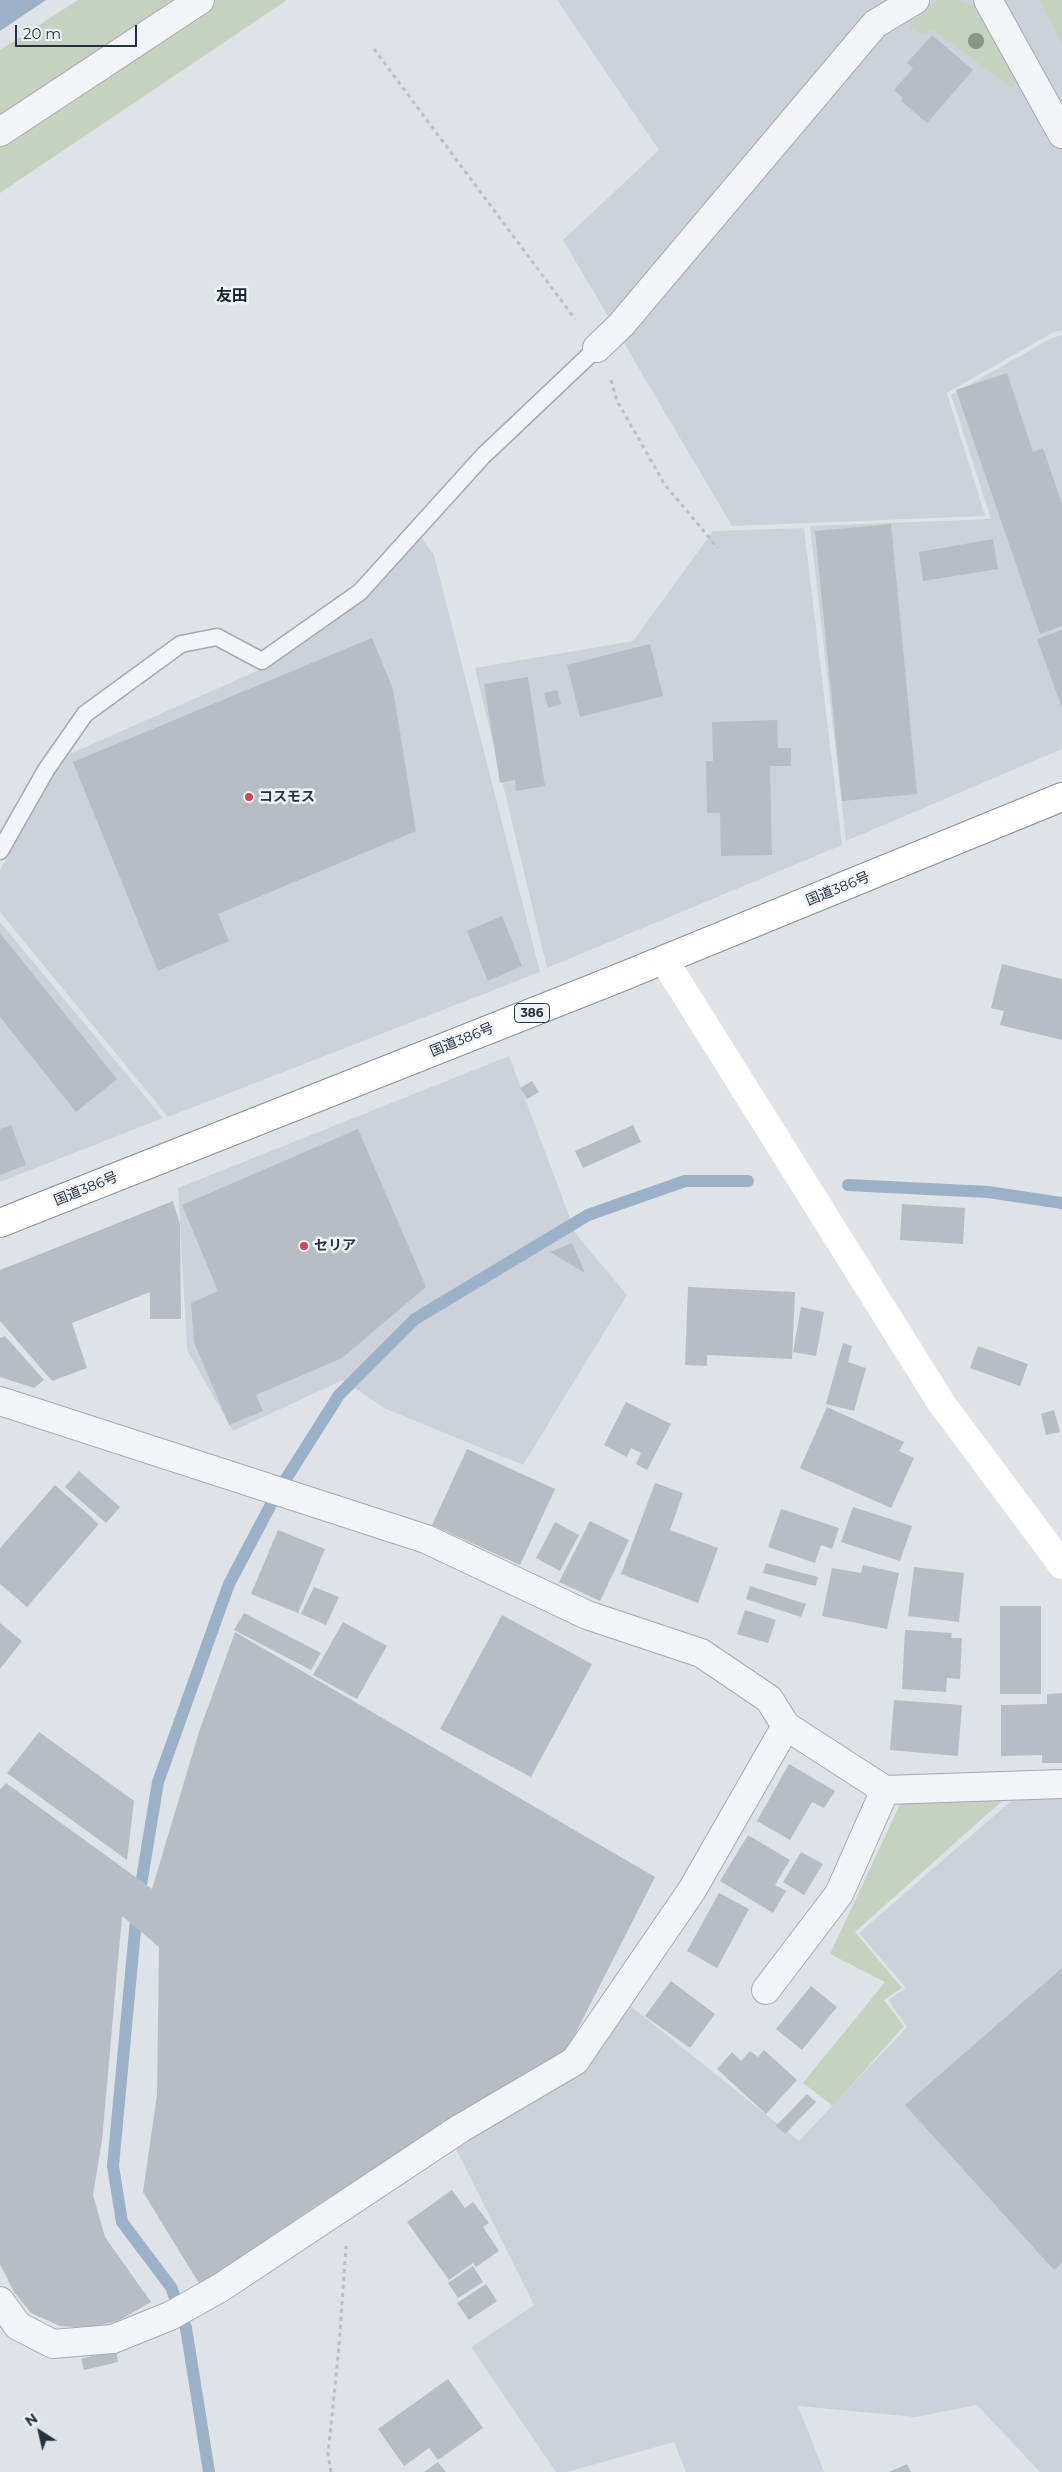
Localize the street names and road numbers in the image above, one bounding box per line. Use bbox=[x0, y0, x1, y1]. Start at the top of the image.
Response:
street label: 国道386号 bbox=[804, 869, 872, 909]
road number: 386 bbox=[514, 1004, 550, 1022]
street label: 国道386号 bbox=[428, 1020, 496, 1060]
street label: 国道386号 bbox=[52, 1169, 120, 1209]

